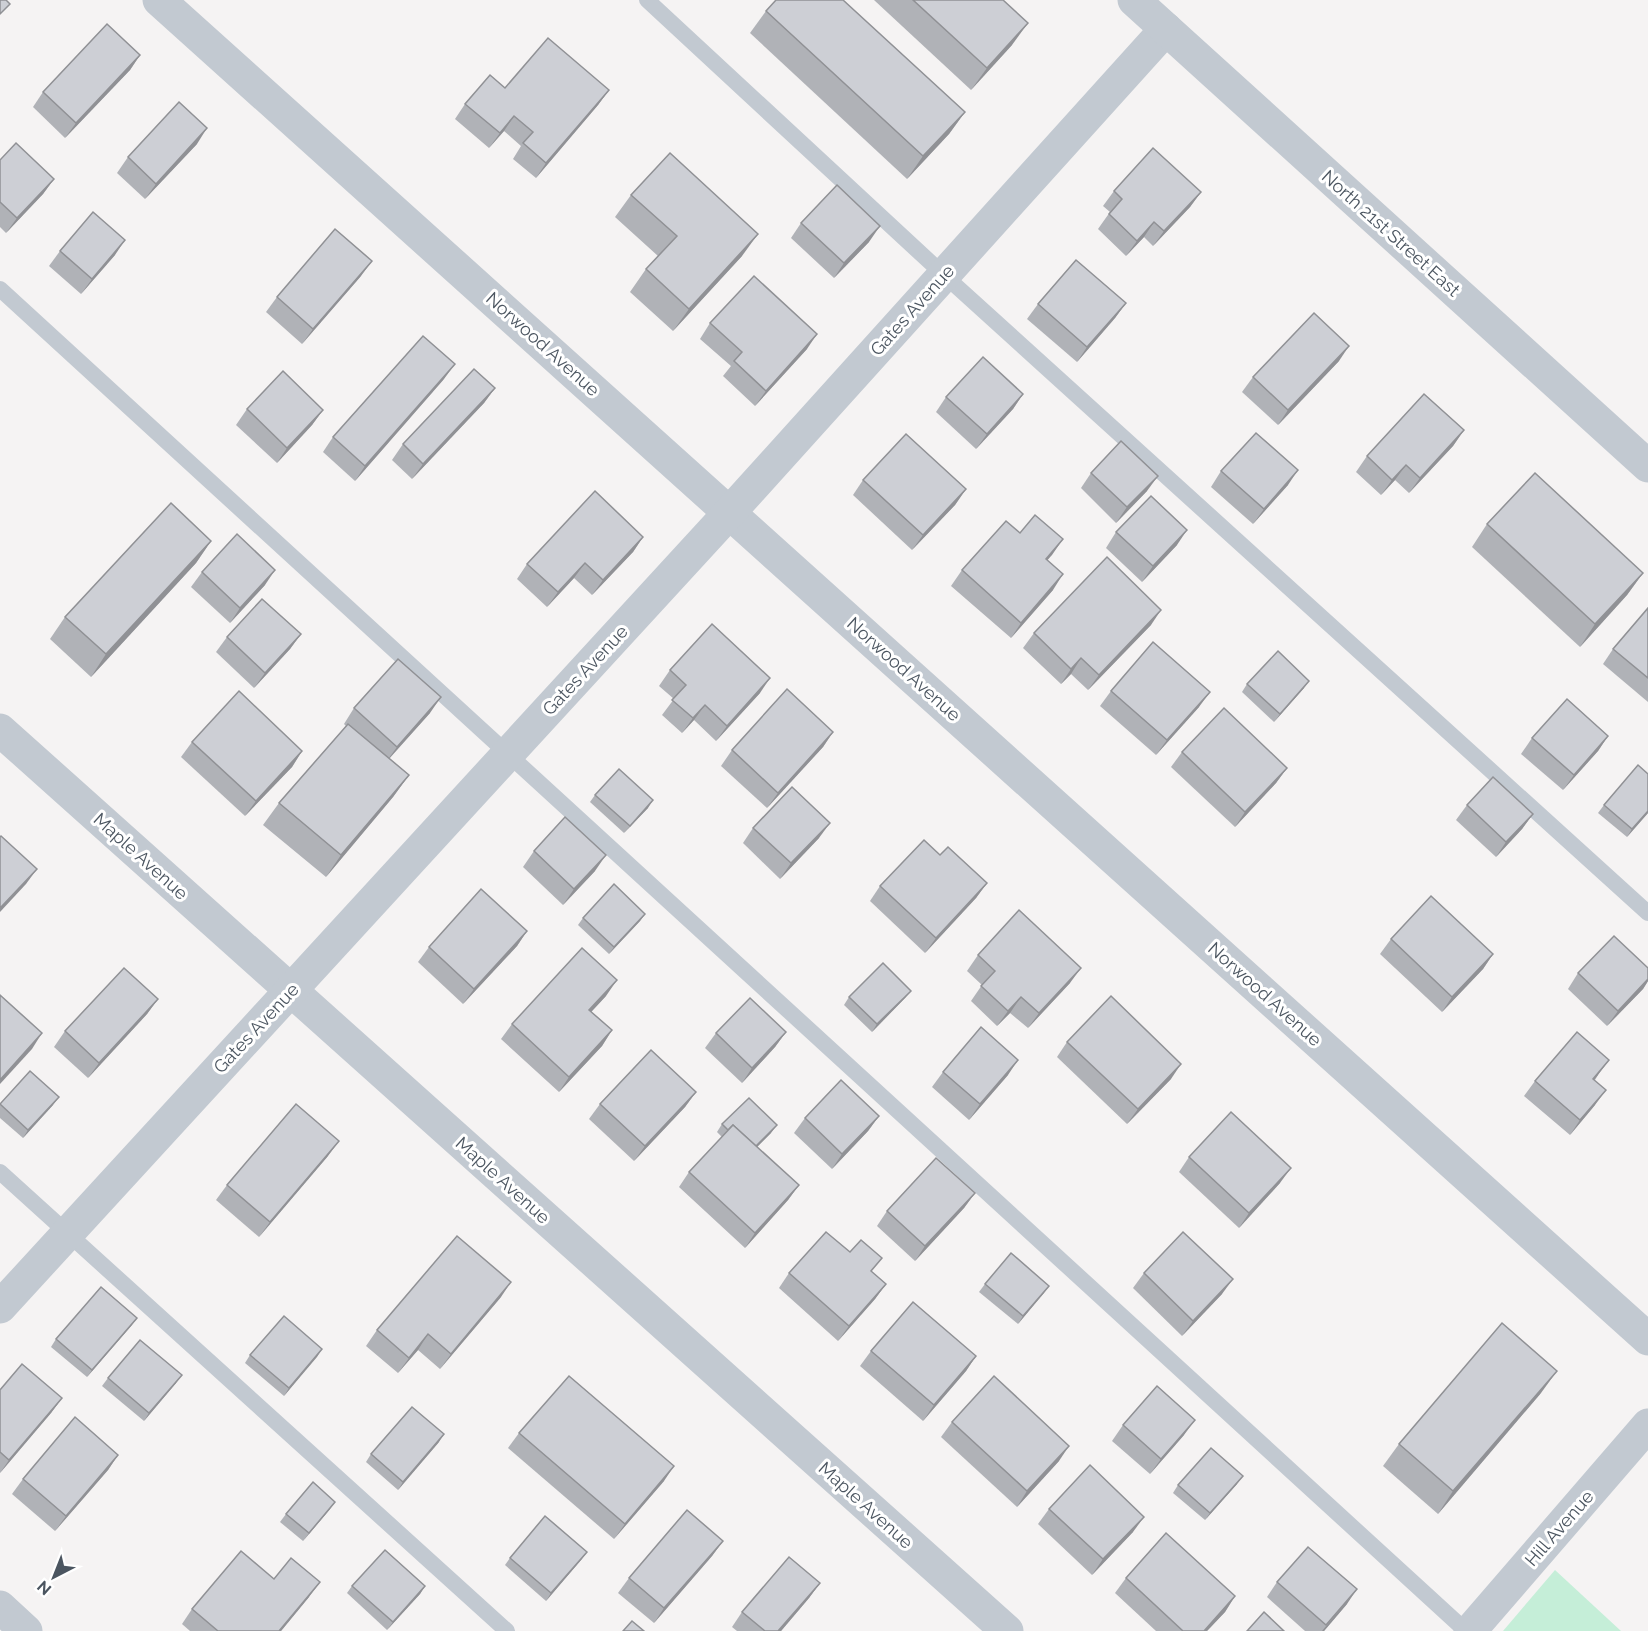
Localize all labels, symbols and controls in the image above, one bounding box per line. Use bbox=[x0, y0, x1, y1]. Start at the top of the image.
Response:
street label: North 21st Street East bbox=[1318, 166, 1464, 300]
street label: Gates Avenue bbox=[866, 260, 959, 360]
street label: Norwood Avenue bbox=[482, 288, 604, 401]
street label: Norwood Avenue bbox=[843, 613, 965, 726]
street label: Gates Avenue bbox=[538, 620, 632, 719]
street label: Maple Avenue bbox=[90, 808, 193, 904]
street label: Norwood Avenue bbox=[1204, 938, 1326, 1051]
street label: Gates Avenue bbox=[209, 978, 303, 1077]
street label: Maple Avenue bbox=[452, 1132, 555, 1228]
street label: Maple Avenue bbox=[815, 1457, 918, 1553]
street label: Hill Avenue bbox=[1520, 1485, 1598, 1570]
north arrow bbox=[24, 1547, 84, 1607]
text: N bbox=[33, 1577, 55, 1599]

